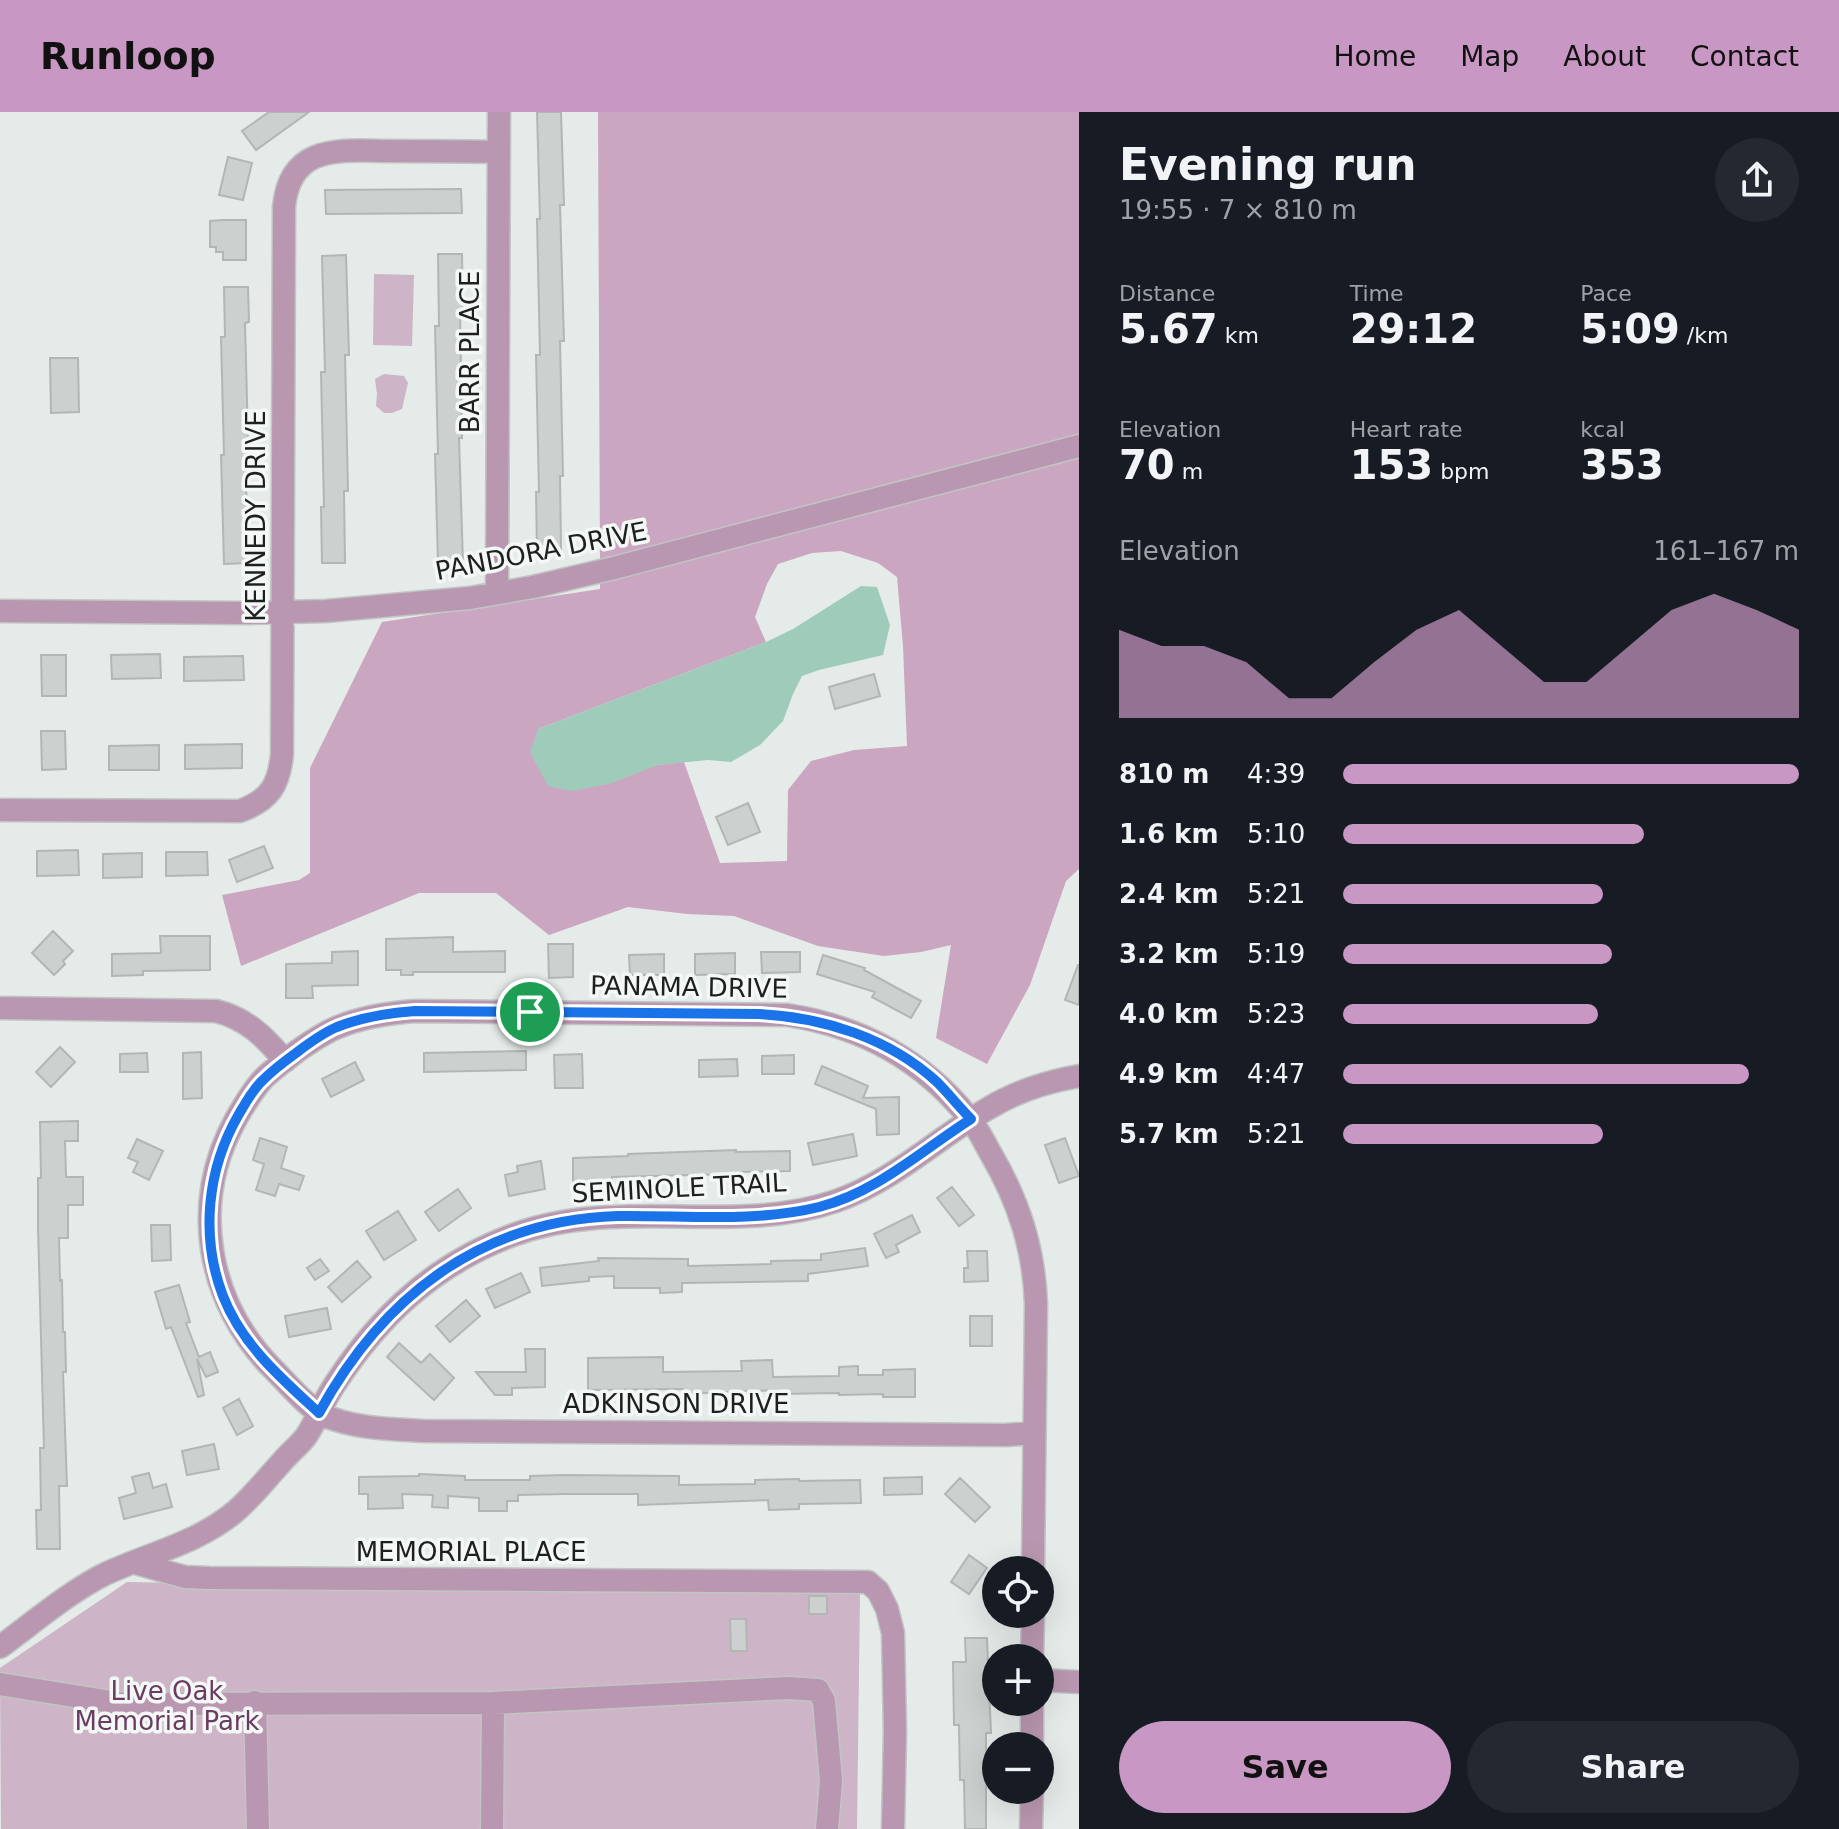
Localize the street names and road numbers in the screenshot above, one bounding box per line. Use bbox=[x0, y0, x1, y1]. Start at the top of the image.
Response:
street label: BARR PLACE bbox=[455, 271, 485, 433]
street label: KENNEDY DRIVE bbox=[241, 410, 271, 622]
street label: PANDORA DRIVE bbox=[433, 516, 649, 586]
street label: PANAMA DRIVE bbox=[590, 970, 788, 1004]
street label: SEMINOLE TRAIL bbox=[571, 1167, 788, 1209]
street label: ADKINSON DRIVE bbox=[563, 1389, 789, 1419]
street label: MEMORIAL PLACE bbox=[356, 1537, 586, 1567]

